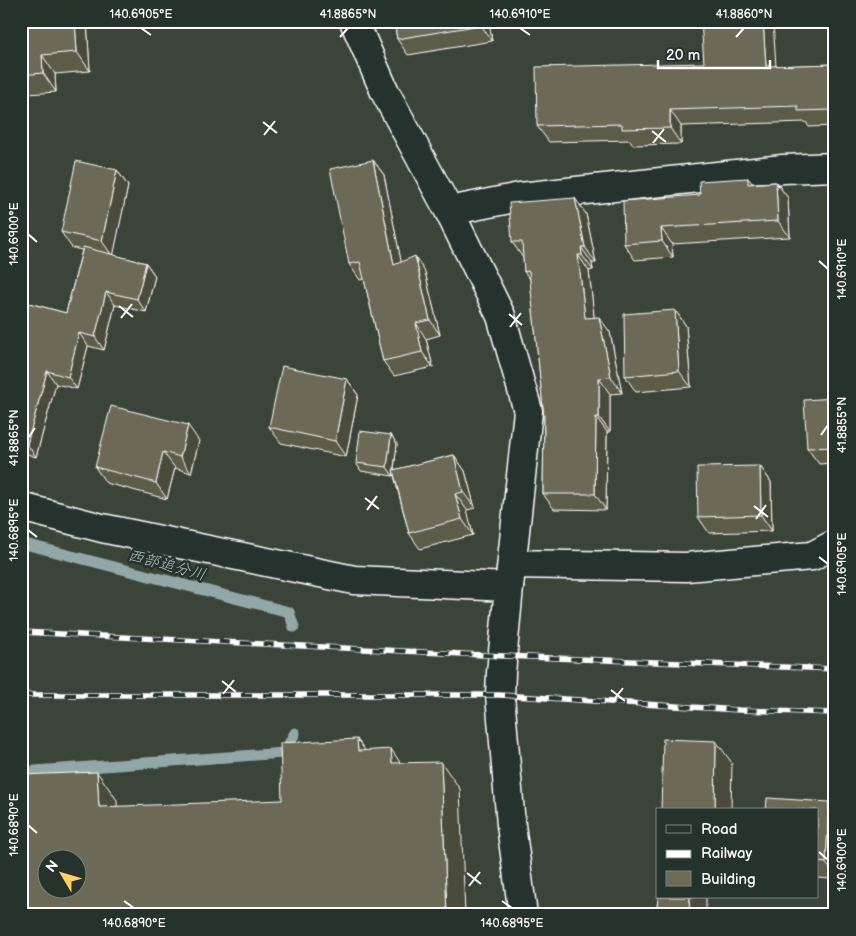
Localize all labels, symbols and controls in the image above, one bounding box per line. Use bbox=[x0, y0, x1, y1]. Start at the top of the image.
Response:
text: 140.6905°E bbox=[110, 7, 173, 22]
text: 41.8865°N bbox=[320, 7, 376, 22]
text: 140.6910°E bbox=[490, 7, 550, 22]
text: 41.8860°N bbox=[715, 7, 773, 22]
scale bar bbox=[658, 38, 771, 70]
text: 20 m bbox=[666, 46, 700, 65]
text: 140.6900°E bbox=[7, 202, 22, 266]
text: 140.6910°E bbox=[835, 239, 850, 299]
text: 41.8855°N bbox=[835, 397, 850, 453]
text: 41.8865°N bbox=[7, 410, 22, 466]
text: 140.6895°E bbox=[7, 499, 22, 561]
text: 140.6905°E bbox=[835, 532, 850, 595]
water label: 西部追分川 bbox=[126, 546, 208, 585]
text: 140.6890°E bbox=[7, 793, 22, 857]
legend bbox=[656, 808, 818, 898]
text: Road bbox=[701, 820, 737, 839]
text: 140.6900°E bbox=[835, 828, 850, 892]
text: Railway bbox=[701, 844, 752, 863]
north arrow bbox=[38, 848, 88, 898]
text: N bbox=[42, 857, 62, 876]
text: Building bbox=[701, 870, 756, 889]
text: 140.6890°E bbox=[102, 916, 166, 931]
text: 140.6895°E bbox=[481, 916, 543, 931]

